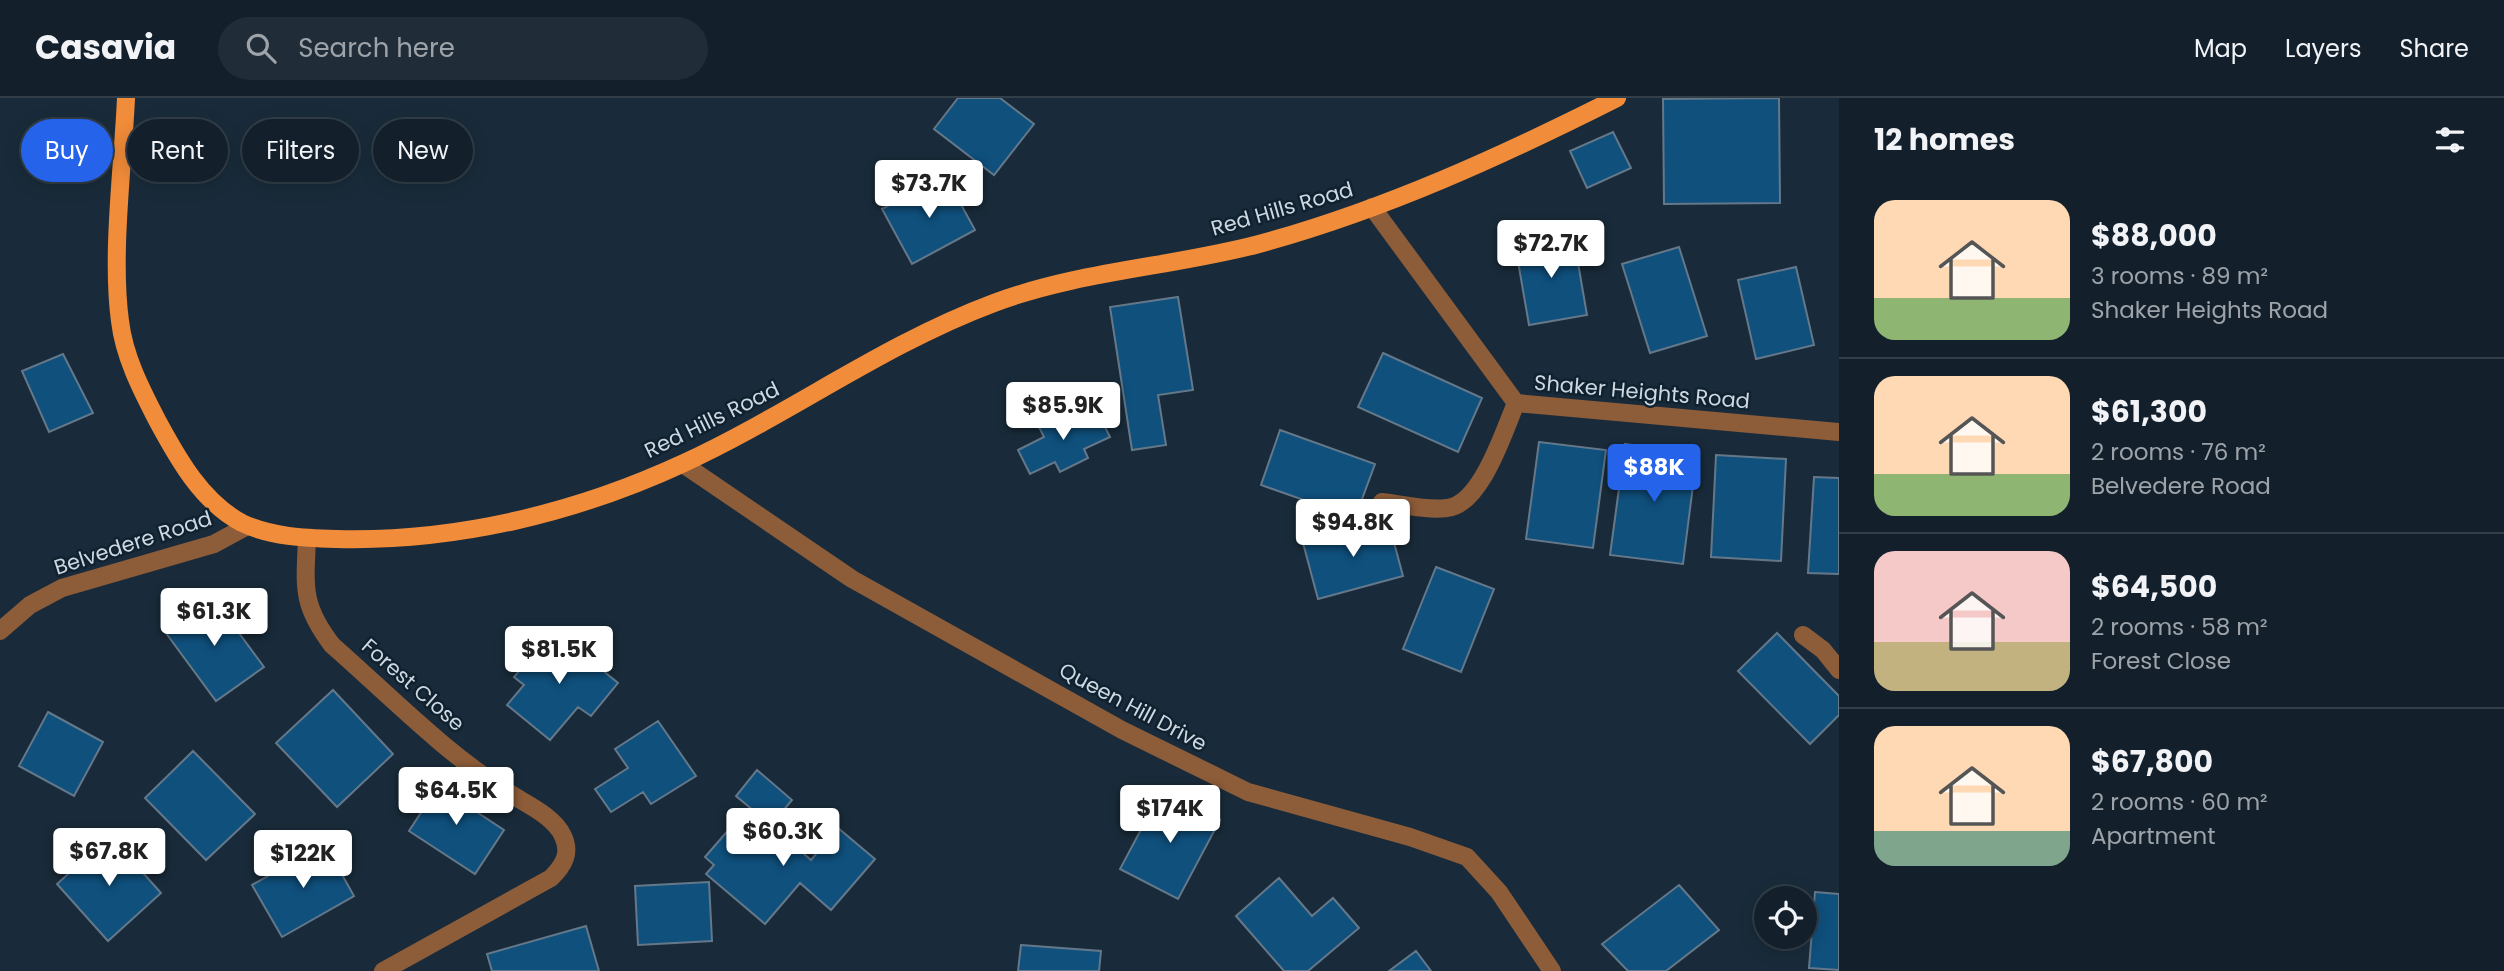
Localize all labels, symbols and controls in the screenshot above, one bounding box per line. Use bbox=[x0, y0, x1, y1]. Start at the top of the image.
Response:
search box bbox=[218, 17, 708, 80]
text: Casavia bbox=[35, 24, 176, 71]
icon: search bbox=[242, 29, 280, 67]
text: Search here bbox=[298, 30, 455, 66]
text: Map bbox=[2194, 32, 2247, 65]
text: Layers bbox=[2285, 32, 2361, 65]
text: Share bbox=[2399, 32, 2469, 65]
text: 12 homes bbox=[1874, 118, 2015, 161]
chip: Buy bbox=[21, 119, 113, 182]
chip: Rent bbox=[127, 119, 228, 182]
chip: Filters bbox=[242, 119, 359, 182]
chip: New bbox=[373, 119, 473, 182]
icon: filters bbox=[2431, 121, 2469, 159]
pin: $73.7K bbox=[872, 160, 986, 220]
text: $73.7K bbox=[891, 167, 967, 199]
street label: Red Hills Road bbox=[1207, 174, 1356, 243]
text: $88,000 bbox=[2091, 214, 2217, 257]
pin: $72.7K bbox=[1494, 220, 1608, 280]
text: $72.7K bbox=[1513, 227, 1589, 259]
icon: home bbox=[1930, 228, 2014, 312]
text: 3 rooms · 89 m² bbox=[2091, 260, 2268, 292]
text: Shaker Heights Road bbox=[2091, 294, 2328, 326]
street label: Shaker Heights Road bbox=[1533, 368, 1751, 415]
street label: Red Hills Road bbox=[639, 374, 784, 465]
pin: $85.9K bbox=[1006, 382, 1120, 442]
text: $85.9K bbox=[1022, 389, 1104, 421]
text: $61,300 bbox=[2091, 390, 2207, 433]
icon: home bbox=[1930, 404, 2014, 488]
text: 2 rooms · 76 m² bbox=[2091, 436, 2266, 468]
pin: $88K bbox=[1613, 444, 1695, 504]
text: $88K bbox=[1624, 451, 1684, 483]
text: Belvedere Road bbox=[2091, 470, 2271, 502]
pin: $94.8K bbox=[1296, 500, 1410, 559]
street label: Belvedere Road bbox=[50, 503, 215, 582]
text: $94.8K bbox=[1312, 506, 1394, 538]
text: $64,500 bbox=[2091, 565, 2217, 608]
icon: home bbox=[1930, 579, 2014, 663]
pin: $61.3K bbox=[157, 588, 271, 648]
text: $61.3K bbox=[177, 595, 251, 627]
text: 2 rooms · 58 m² bbox=[2091, 611, 2268, 643]
pin: $81.5K bbox=[502, 626, 616, 686]
street label: Forest Close bbox=[356, 632, 471, 738]
text: $81.5K bbox=[521, 633, 597, 665]
text: Forest Close bbox=[2091, 645, 2231, 677]
street label: Queen Hill Drive bbox=[1054, 655, 1212, 758]
text: $67,800 bbox=[2091, 740, 2213, 783]
icon: home bbox=[1930, 754, 2014, 838]
pin: $64.5K bbox=[399, 768, 513, 827]
text: $64.5K bbox=[415, 774, 497, 806]
pin: $174K bbox=[1121, 786, 1219, 845]
text: 2 rooms · 60 m² bbox=[2091, 786, 2268, 818]
text: $174K bbox=[1136, 792, 1204, 824]
pin: $60.3K bbox=[726, 808, 840, 868]
text: $60.3K bbox=[742, 815, 824, 847]
text: Apartment bbox=[2091, 820, 2216, 852]
pin: $67.8K bbox=[52, 828, 166, 888]
pin: $122K bbox=[254, 830, 352, 890]
text: $67.8K bbox=[69, 835, 149, 867]
text: $122K bbox=[270, 837, 336, 869]
map controls bbox=[1754, 886, 1817, 949]
button: locate bbox=[1754, 886, 1817, 949]

